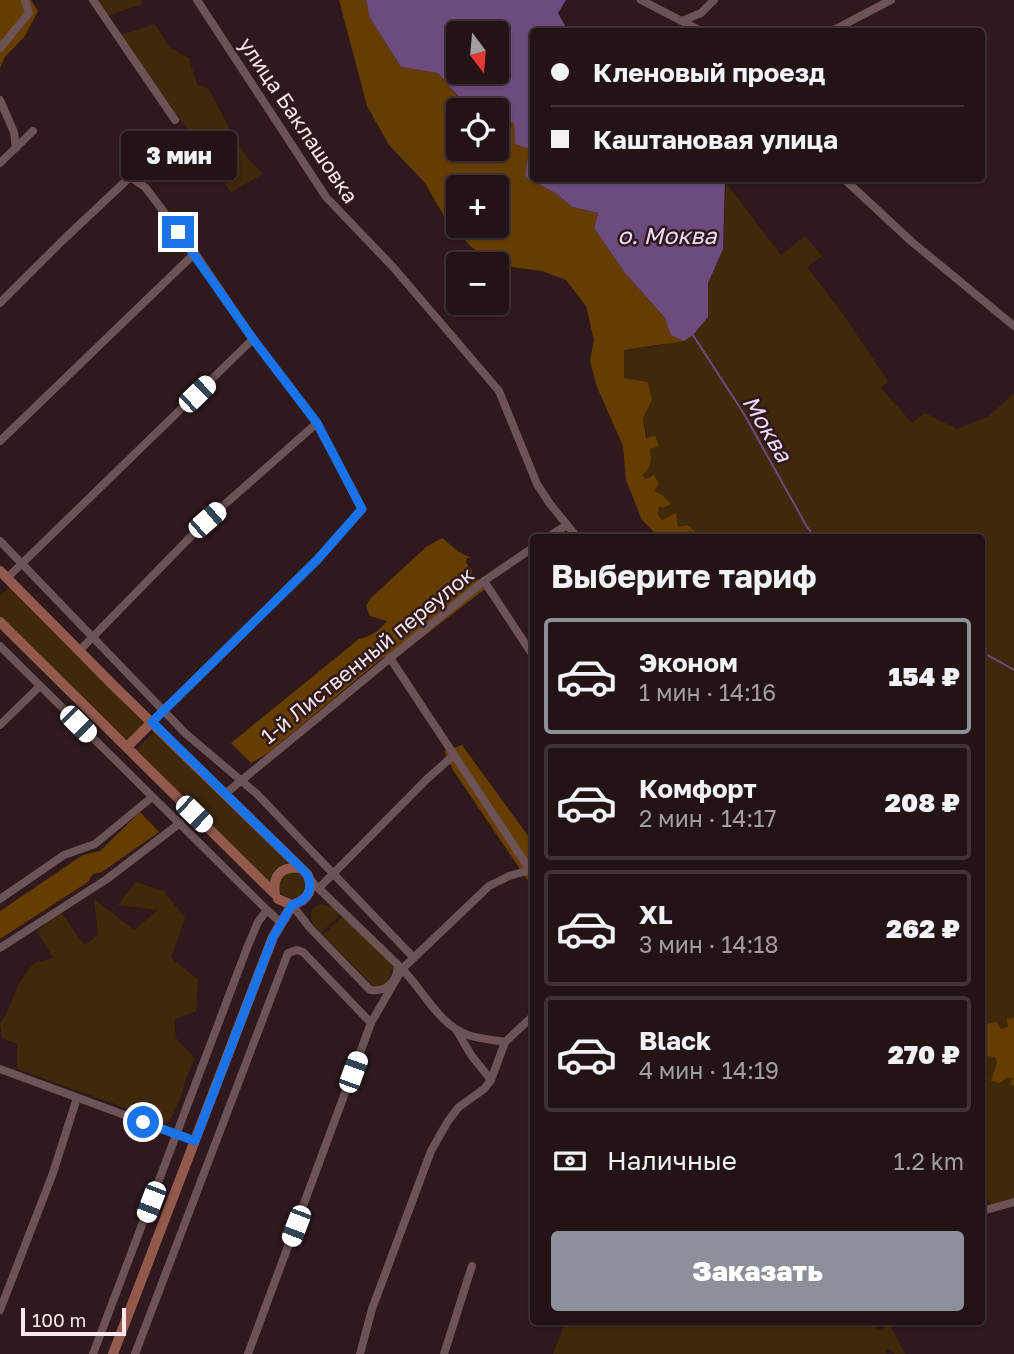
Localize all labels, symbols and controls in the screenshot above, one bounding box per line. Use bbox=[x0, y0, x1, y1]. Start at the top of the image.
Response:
north arrow bbox=[446, 21, 509, 84]
map controls bbox=[446, 21, 509, 315]
street label: улица Баклашовка bbox=[234, 32, 364, 208]
text: Кленовый проезд bbox=[593, 57, 825, 88]
button: locate bbox=[446, 98, 509, 161]
text: Каштановая улица bbox=[593, 124, 838, 155]
callout: 3 мин bbox=[120, 131, 236, 180]
text: 3 мин bbox=[146, 141, 212, 169]
button: + bbox=[446, 175, 509, 238]
route end bbox=[162, 216, 194, 248]
water label: о. Моква bbox=[618, 221, 717, 249]
button: − bbox=[446, 252, 509, 315]
car bbox=[175, 372, 220, 416]
water label: Моква bbox=[737, 390, 799, 467]
car bbox=[185, 498, 230, 542]
text: Выберите тариф bbox=[551, 557, 817, 595]
street label: 1-й Лиственный переулок bbox=[255, 561, 479, 749]
icon: car bbox=[555, 645, 618, 708]
text: Эконом bbox=[639, 647, 738, 678]
text: 154 ₽ bbox=[889, 661, 960, 692]
text: 1 мин · 14:16 bbox=[639, 678, 776, 706]
car bbox=[56, 702, 101, 746]
icon: car bbox=[555, 771, 618, 834]
text: Комфорт bbox=[639, 773, 757, 804]
text: 208 ₽ bbox=[885, 787, 960, 818]
car bbox=[172, 792, 217, 836]
text: 2 мин · 14:17 bbox=[639, 804, 777, 832]
icon: car bbox=[555, 897, 618, 960]
text: XL bbox=[639, 899, 673, 930]
text: 262 ₽ bbox=[886, 913, 960, 944]
text: 3 мин · 14:18 bbox=[639, 930, 779, 958]
icon: car bbox=[555, 1023, 618, 1086]
text: Black bbox=[639, 1025, 711, 1056]
text: 270 ₽ bbox=[888, 1039, 960, 1070]
car bbox=[336, 1049, 371, 1095]
text: 4 мин · 14:19 bbox=[639, 1056, 779, 1084]
route start bbox=[127, 1106, 159, 1138]
icon: cash bbox=[551, 1142, 589, 1180]
text: Наличные bbox=[607, 1145, 737, 1176]
text: 1.2 km bbox=[894, 1147, 964, 1175]
car bbox=[134, 1179, 169, 1225]
car bbox=[279, 1203, 314, 1249]
button: Заказать bbox=[551, 1231, 964, 1311]
scale bar bbox=[21, 1305, 126, 1337]
text: 100 m bbox=[32, 1308, 86, 1331]

